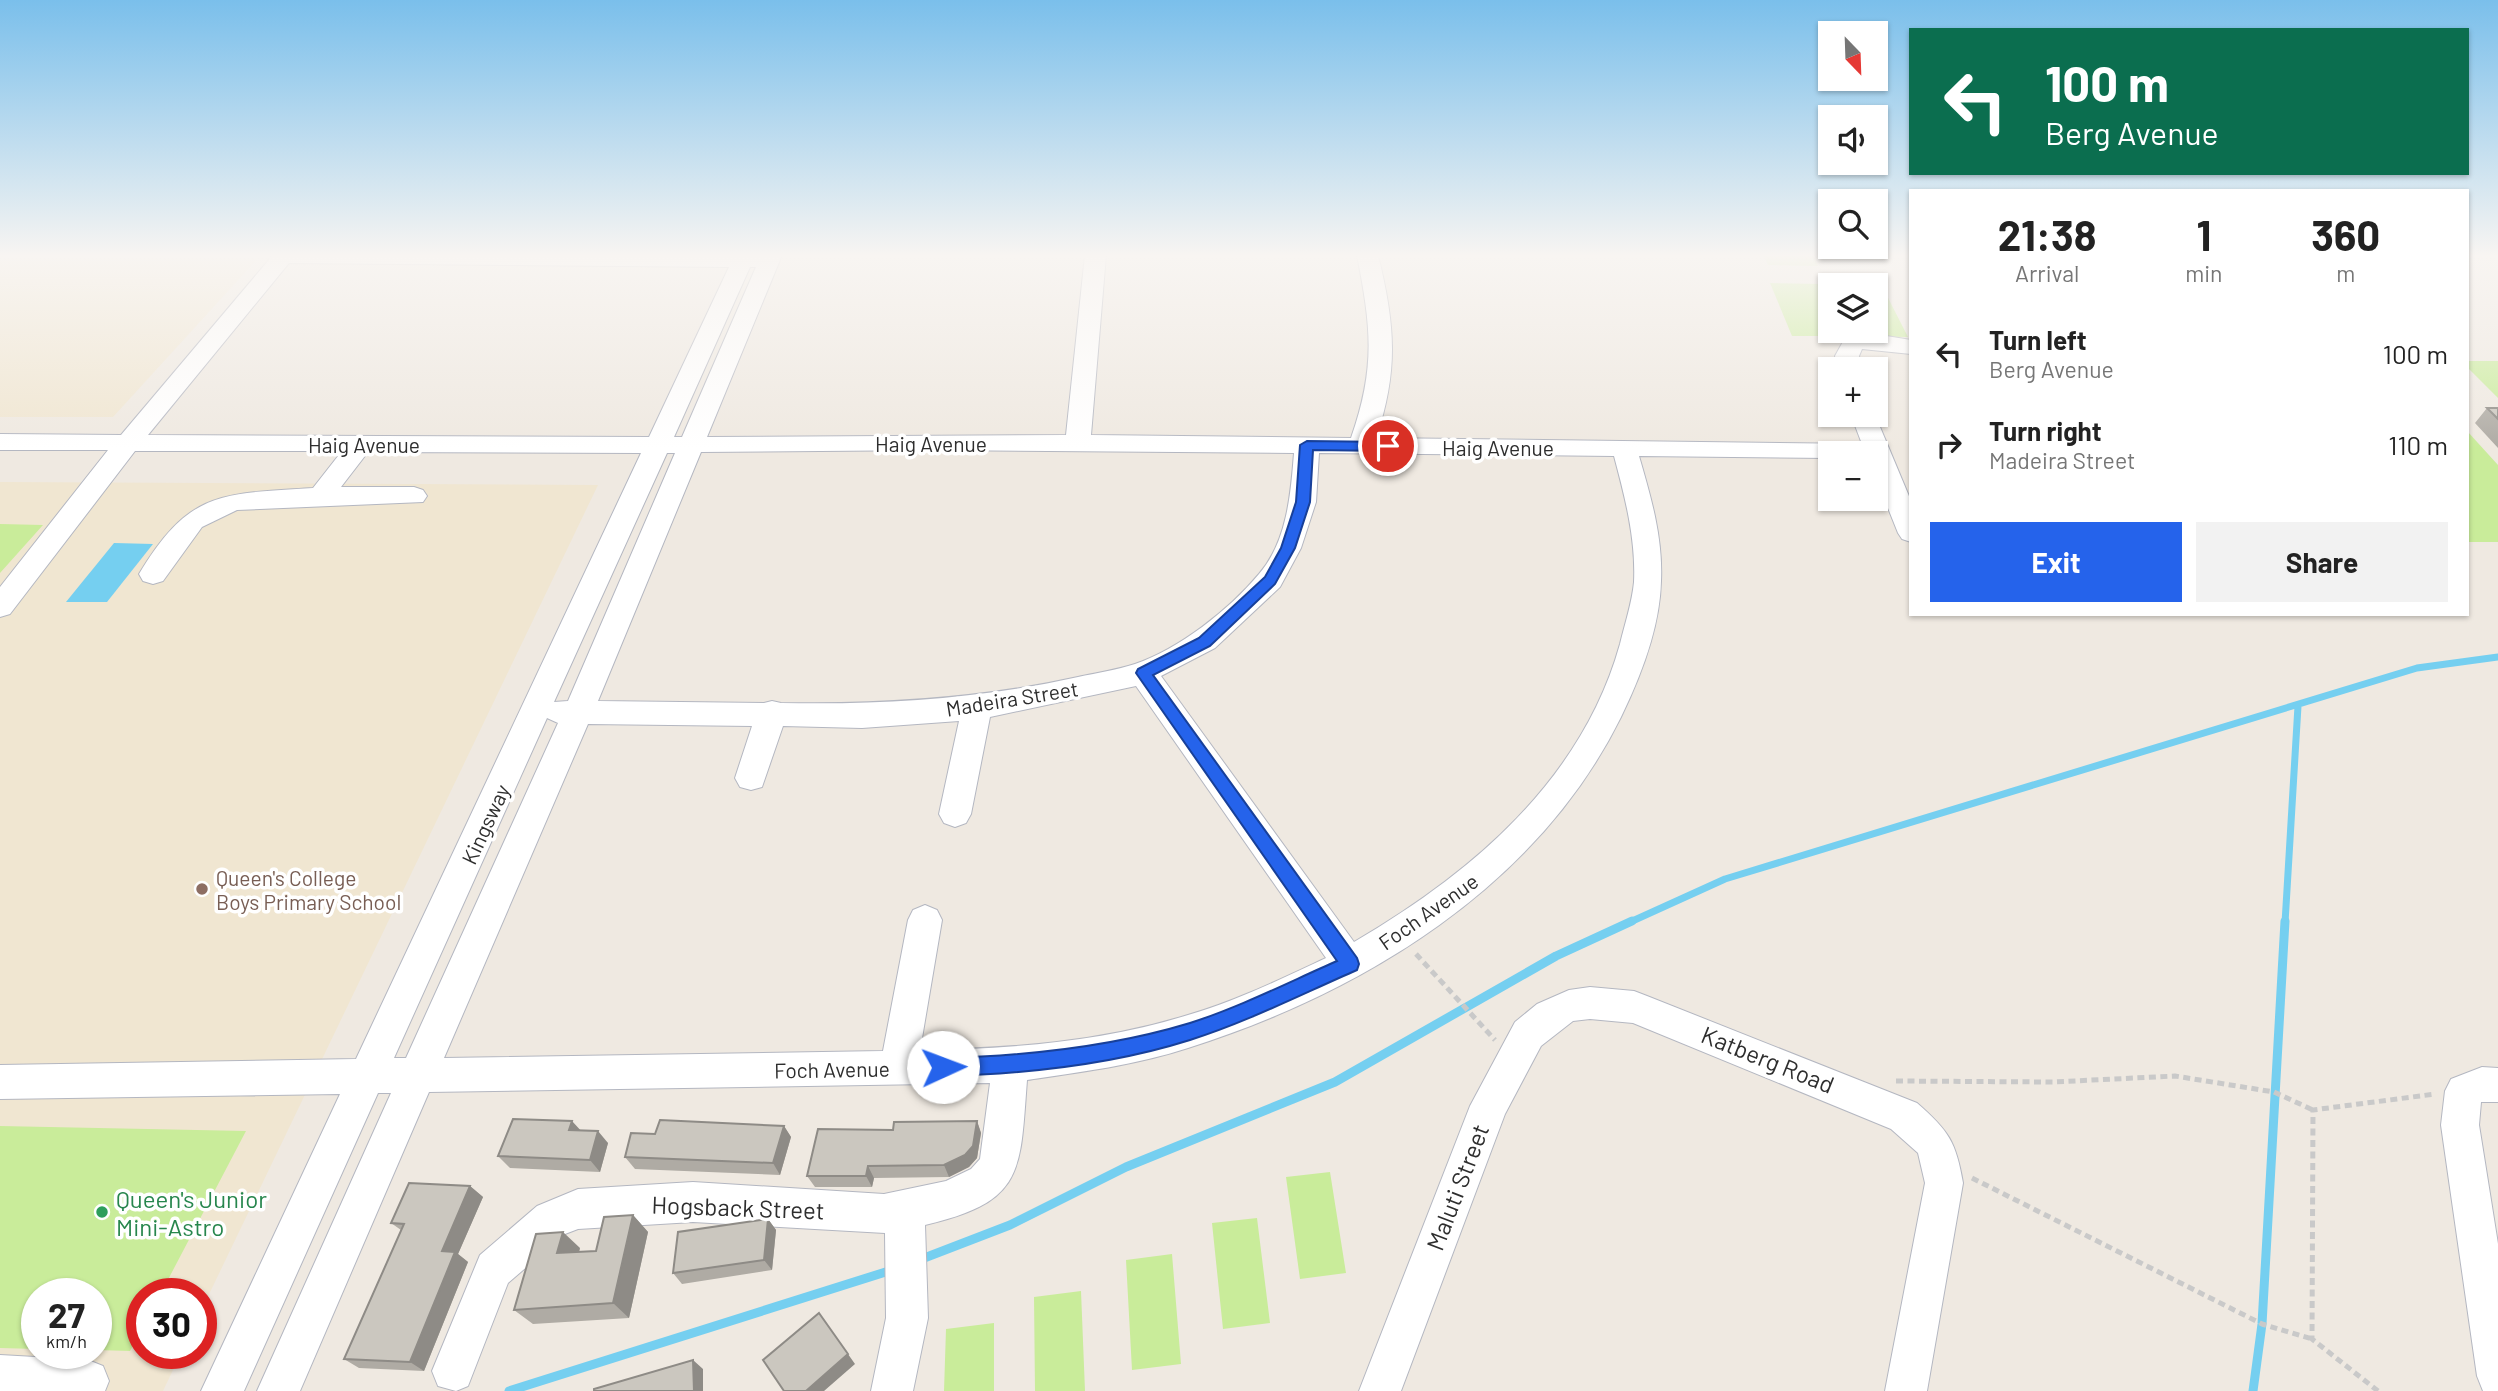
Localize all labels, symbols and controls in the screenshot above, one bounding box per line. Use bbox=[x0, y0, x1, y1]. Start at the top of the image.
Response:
north arrow bbox=[1818, 21, 1888, 91]
map controls bbox=[1818, 21, 1888, 511]
text: 100 m bbox=[2045, 53, 2169, 112]
icon: left bbox=[1930, 56, 2021, 147]
button: sound bbox=[1818, 105, 1888, 175]
text: Berg Avenue bbox=[2045, 113, 2219, 151]
button: search bbox=[1818, 189, 1888, 259]
text: 21:38 bbox=[1998, 209, 2097, 259]
text: 1 bbox=[2196, 209, 2211, 259]
text: 360 bbox=[2311, 209, 2380, 259]
text: Arrival bbox=[2015, 259, 2079, 287]
text: min bbox=[2185, 259, 2222, 287]
text: m bbox=[2336, 259, 2355, 287]
button: layers bbox=[1818, 273, 1888, 343]
text: Turn left bbox=[1989, 324, 2087, 355]
icon: left bbox=[1930, 335, 1968, 373]
text: 100 m bbox=[2383, 338, 2448, 369]
text: Berg Avenue bbox=[1989, 355, 2114, 383]
button: + bbox=[1818, 357, 1888, 427]
text: Turn right bbox=[1989, 415, 2102, 446]
pin bbox=[1358, 416, 1418, 476]
icon: right bbox=[1930, 426, 1968, 464]
icon: arrive bbox=[1369, 427, 1407, 465]
text: 110 m bbox=[2388, 429, 2448, 460]
street label: Haig Avenue bbox=[875, 431, 987, 456]
street label: Haig Avenue bbox=[308, 432, 420, 457]
street label: Haig Avenue bbox=[1442, 435, 1554, 460]
button: − bbox=[1818, 441, 1888, 511]
text: Madeira Street bbox=[1989, 446, 2135, 474]
button: Exit bbox=[1930, 522, 2182, 602]
button: Share bbox=[2196, 522, 2448, 602]
street label: Madeira Street bbox=[944, 675, 1080, 721]
street label: Kingsway bbox=[456, 780, 514, 868]
place label: Queen's College Boys Primary School bbox=[216, 865, 401, 914]
street label: Foch Avenue bbox=[1373, 868, 1483, 954]
marker: Queen's College Boys Primary School bbox=[194, 881, 210, 897]
street label: Katberg Road bbox=[1697, 1019, 1839, 1099]
position arrow bbox=[906, 1030, 980, 1104]
street label: Foch Avenue bbox=[774, 1055, 890, 1083]
street label: Maluti Street bbox=[1420, 1120, 1494, 1254]
place label: Queen's Junior Mini-Astro bbox=[116, 1184, 267, 1241]
street label: Hogsback Street bbox=[651, 1189, 825, 1225]
marker: Queen's Junior Mini-Astro bbox=[94, 1204, 110, 1220]
speed limit sign: 30 bbox=[126, 1278, 217, 1369]
text: 27 bbox=[48, 1293, 85, 1335]
text: km/h bbox=[46, 1330, 87, 1352]

